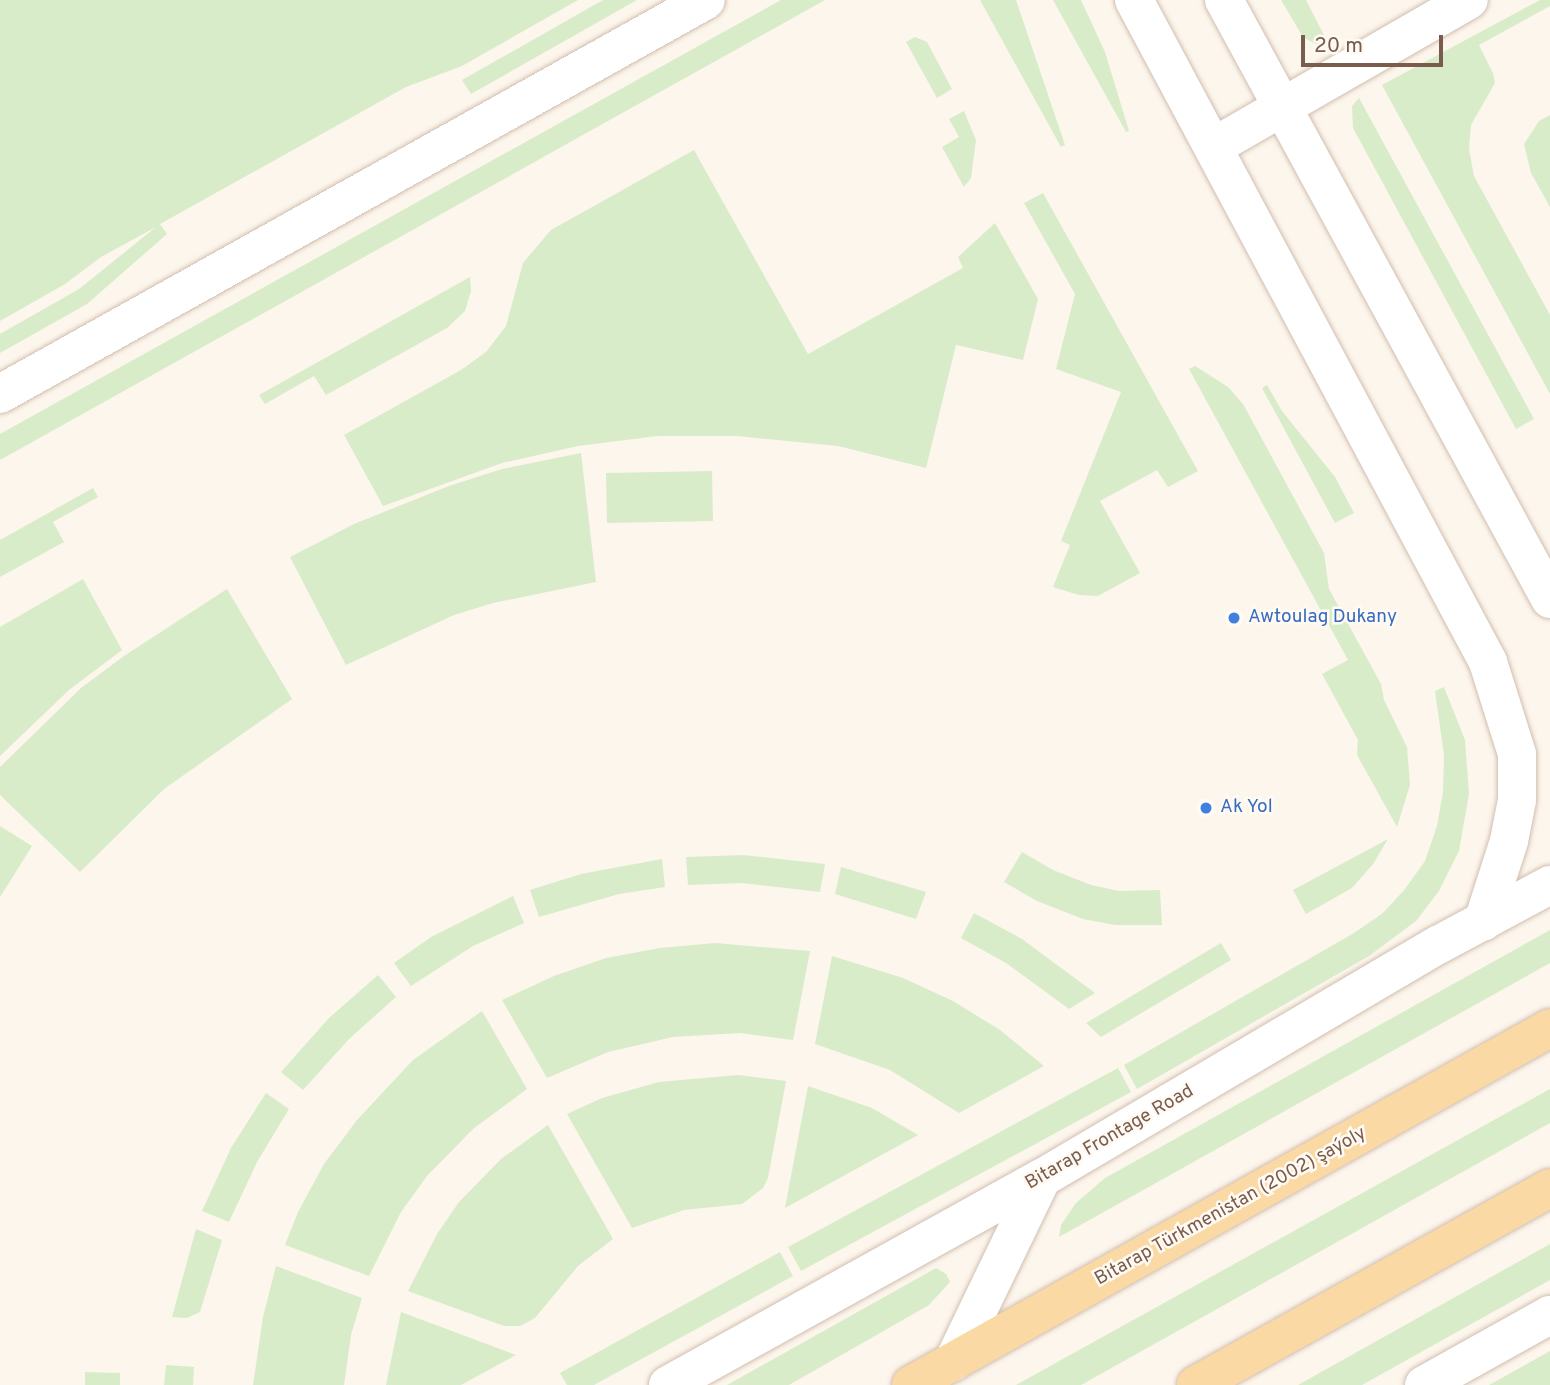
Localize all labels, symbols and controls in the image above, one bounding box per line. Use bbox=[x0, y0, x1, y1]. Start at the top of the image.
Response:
scale bar bbox=[1305, 21, 1447, 65]
text: 20 m bbox=[1314, 33, 1363, 60]
place label: Awtoulag Dukany bbox=[1248, 607, 1397, 629]
marker: Awtoulag Dukany bbox=[1226, 610, 1242, 626]
place label: Ak Yol bbox=[1220, 797, 1273, 819]
marker: Ak Yol bbox=[1198, 800, 1214, 816]
street label: Bitarap Frontage Road bbox=[1022, 1080, 1198, 1196]
street label: Bitarap Türkmenistan (2002) şaýoly bbox=[1091, 1122, 1371, 1292]

